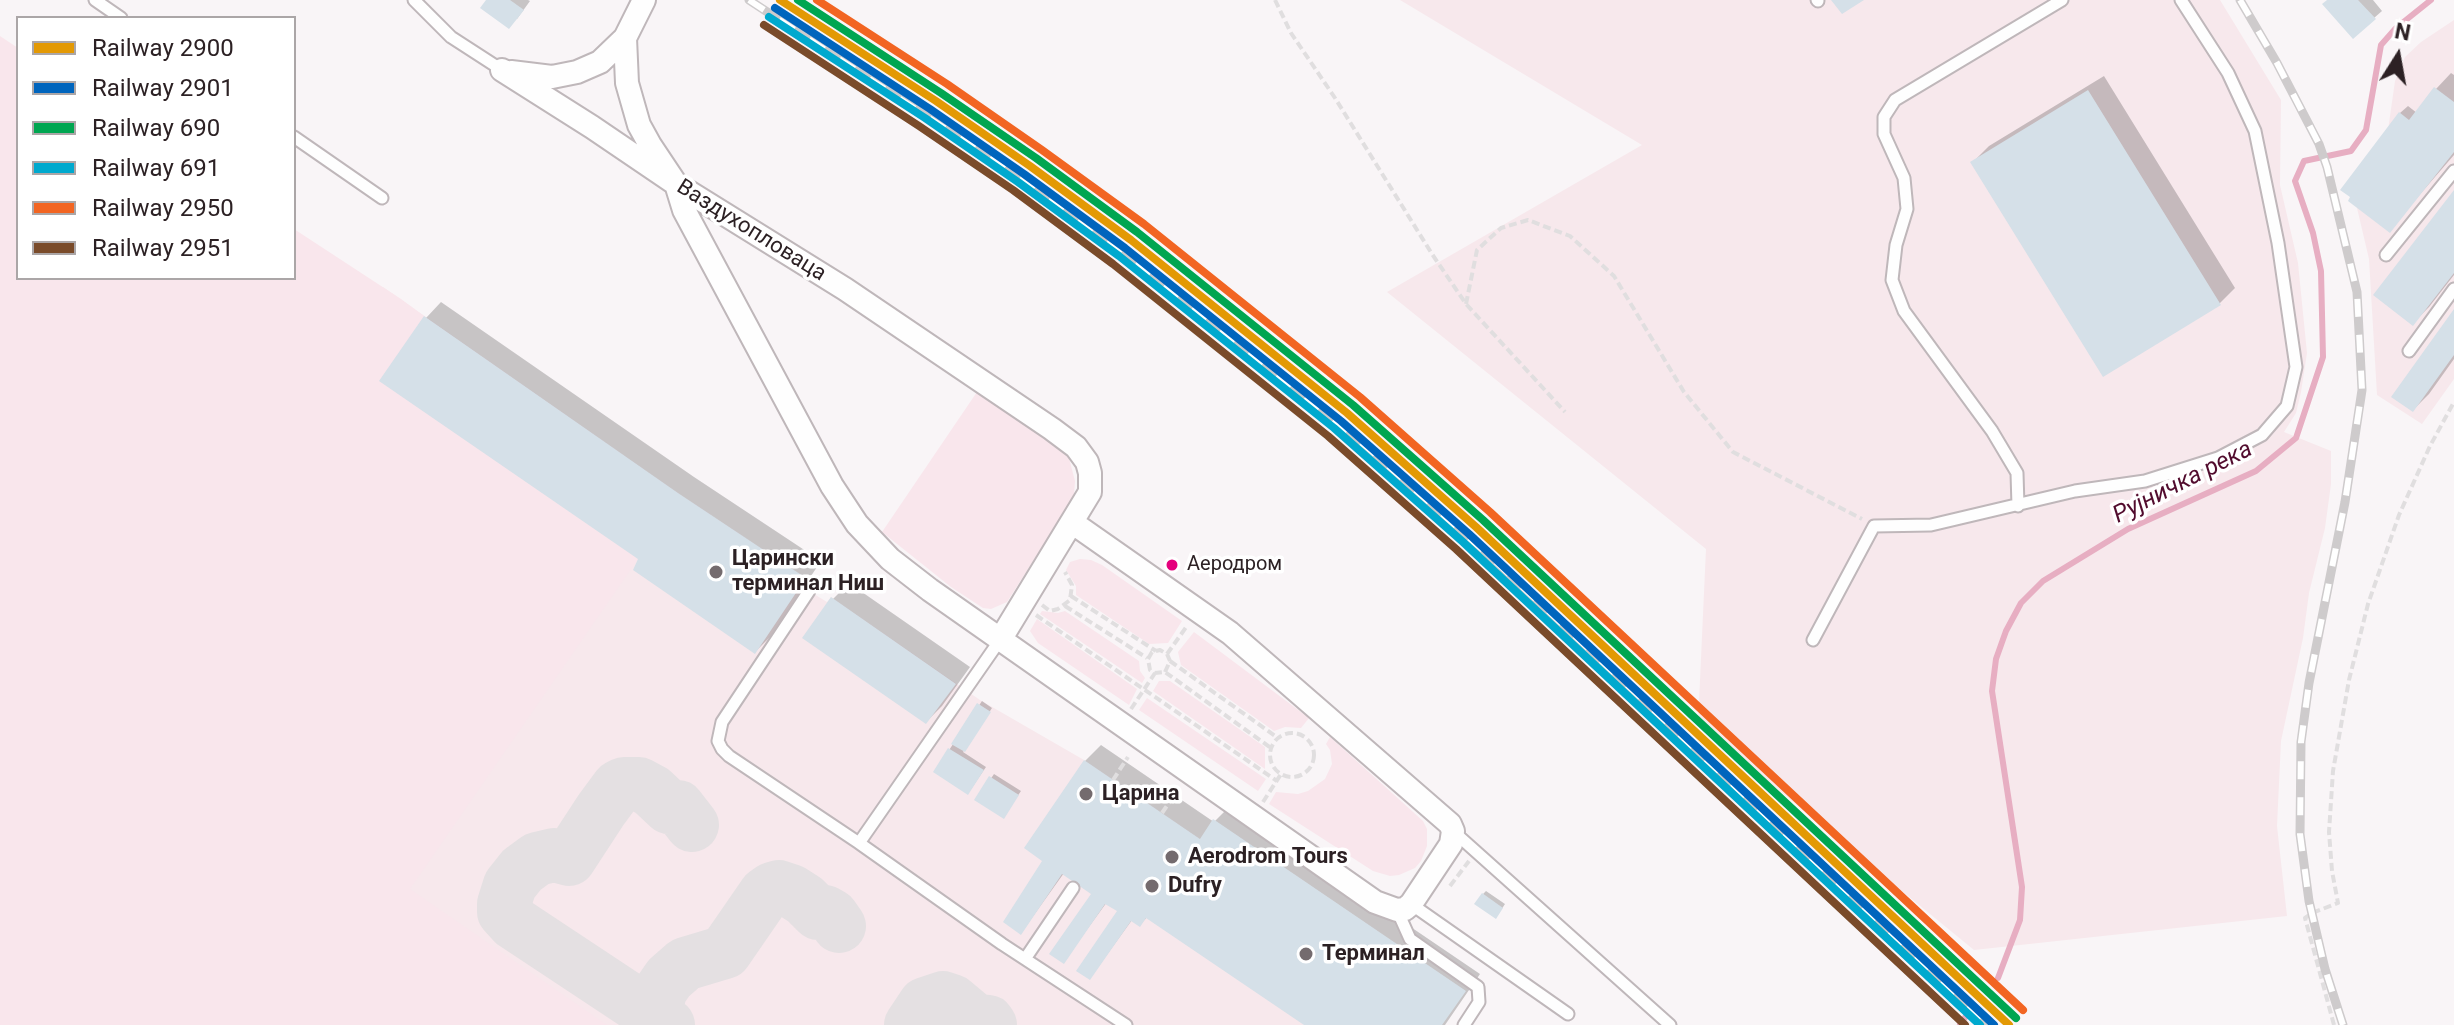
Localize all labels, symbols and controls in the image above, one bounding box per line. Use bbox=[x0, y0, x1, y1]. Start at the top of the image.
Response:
legend bbox=[16, 16, 296, 280]
north arrow bbox=[2358, 16, 2438, 96]
text: N bbox=[2393, 18, 2413, 46]
text: Railway 2900 bbox=[92, 34, 234, 62]
text: Railway 2901 bbox=[92, 74, 234, 102]
text: Railway 690 bbox=[92, 114, 220, 142]
text: Railway 691 bbox=[92, 154, 220, 182]
street label: Ваздухопловаца bbox=[671, 174, 831, 288]
text: Railway 2950 bbox=[92, 194, 234, 222]
text: Railway 2951 bbox=[92, 234, 234, 262]
water label: Рујничка река bbox=[2108, 435, 2258, 531]
place label: Царински терминал Ниш bbox=[732, 546, 884, 598]
place label: Аеродром bbox=[1187, 553, 1282, 577]
marker: Аеродром bbox=[1164, 557, 1180, 573]
marker: Царински терминал Ниш bbox=[707, 563, 725, 581]
place label: Царина bbox=[1102, 781, 1180, 807]
marker: Царина bbox=[1077, 785, 1095, 803]
place label: Aerodrom Tours bbox=[1188, 844, 1348, 870]
marker: Aerodrom Tours bbox=[1163, 848, 1181, 866]
place label: Dufry bbox=[1168, 873, 1222, 899]
marker: Dufry bbox=[1143, 877, 1161, 895]
place label: Терминал bbox=[1322, 941, 1425, 967]
marker: Терминал bbox=[1297, 945, 1315, 963]

